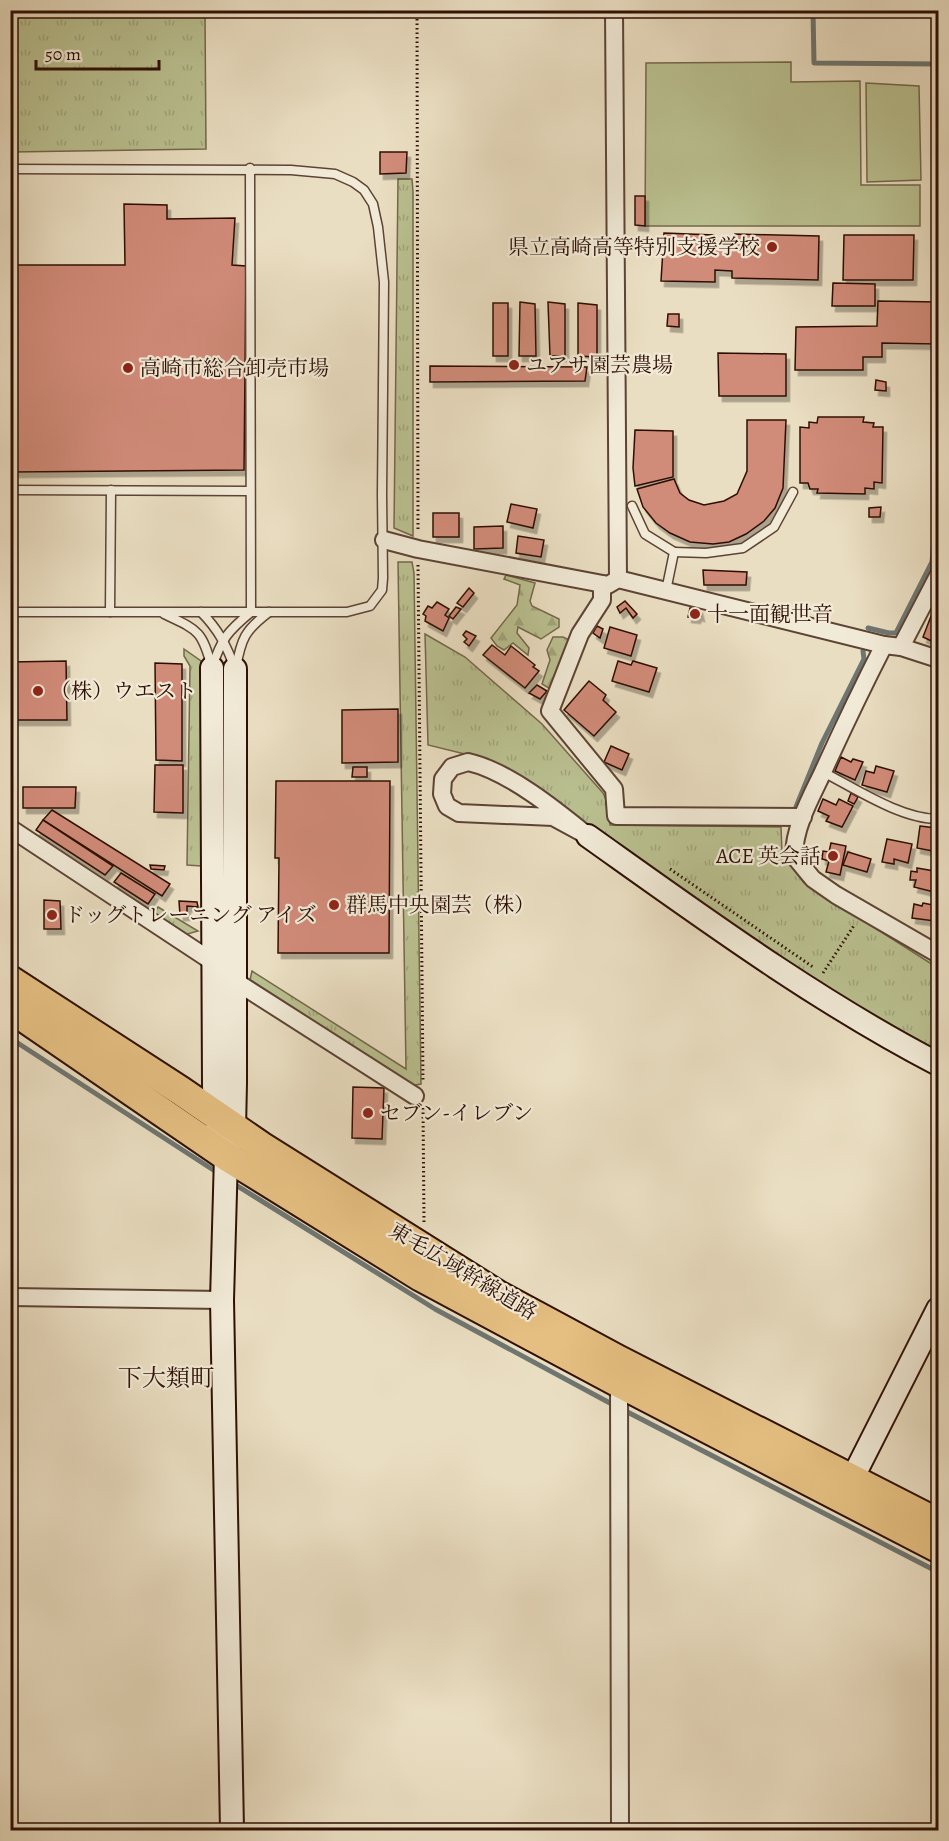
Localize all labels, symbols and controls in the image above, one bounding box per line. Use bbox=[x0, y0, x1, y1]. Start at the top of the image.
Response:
scale bar bbox=[36, 33, 159, 71]
text: 50 m bbox=[45, 42, 81, 66]
place label: 県立高崎高等特別支援学校 bbox=[508, 233, 760, 261]
marker: 県立高崎高等特別支援学校 bbox=[765, 240, 779, 254]
place label: ユアサ園芸農場 bbox=[526, 351, 673, 379]
place label: 高崎市総合卸売市場 bbox=[140, 354, 329, 382]
marker: ユアサ園芸農場 bbox=[507, 358, 521, 372]
marker: 高崎市総合卸売市場 bbox=[121, 361, 135, 375]
place label: 十一面観世音 bbox=[707, 600, 833, 628]
marker: 十一面観世音 bbox=[688, 607, 702, 621]
place label: （株）ウエスト bbox=[50, 677, 197, 705]
marker: （株）ウエスト bbox=[31, 684, 45, 698]
place label: ACE 英会話 bbox=[715, 842, 821, 870]
marker: ACE 英会話 bbox=[826, 849, 840, 863]
place label: 群馬中央園芸（株） bbox=[346, 891, 535, 919]
marker: 群馬中央園芸（株） bbox=[327, 898, 341, 912]
place label: ドッグトレーニング アイズ bbox=[64, 901, 317, 929]
marker: ドッグトレーニング アイズ bbox=[45, 908, 59, 922]
place label: セブン-イレブン bbox=[380, 1099, 533, 1127]
marker: セブン-イレブン bbox=[361, 1106, 375, 1120]
street label: 東毛広域幹線道路 bbox=[384, 1216, 542, 1326]
district label: 下大類町 bbox=[118, 1362, 214, 1394]

